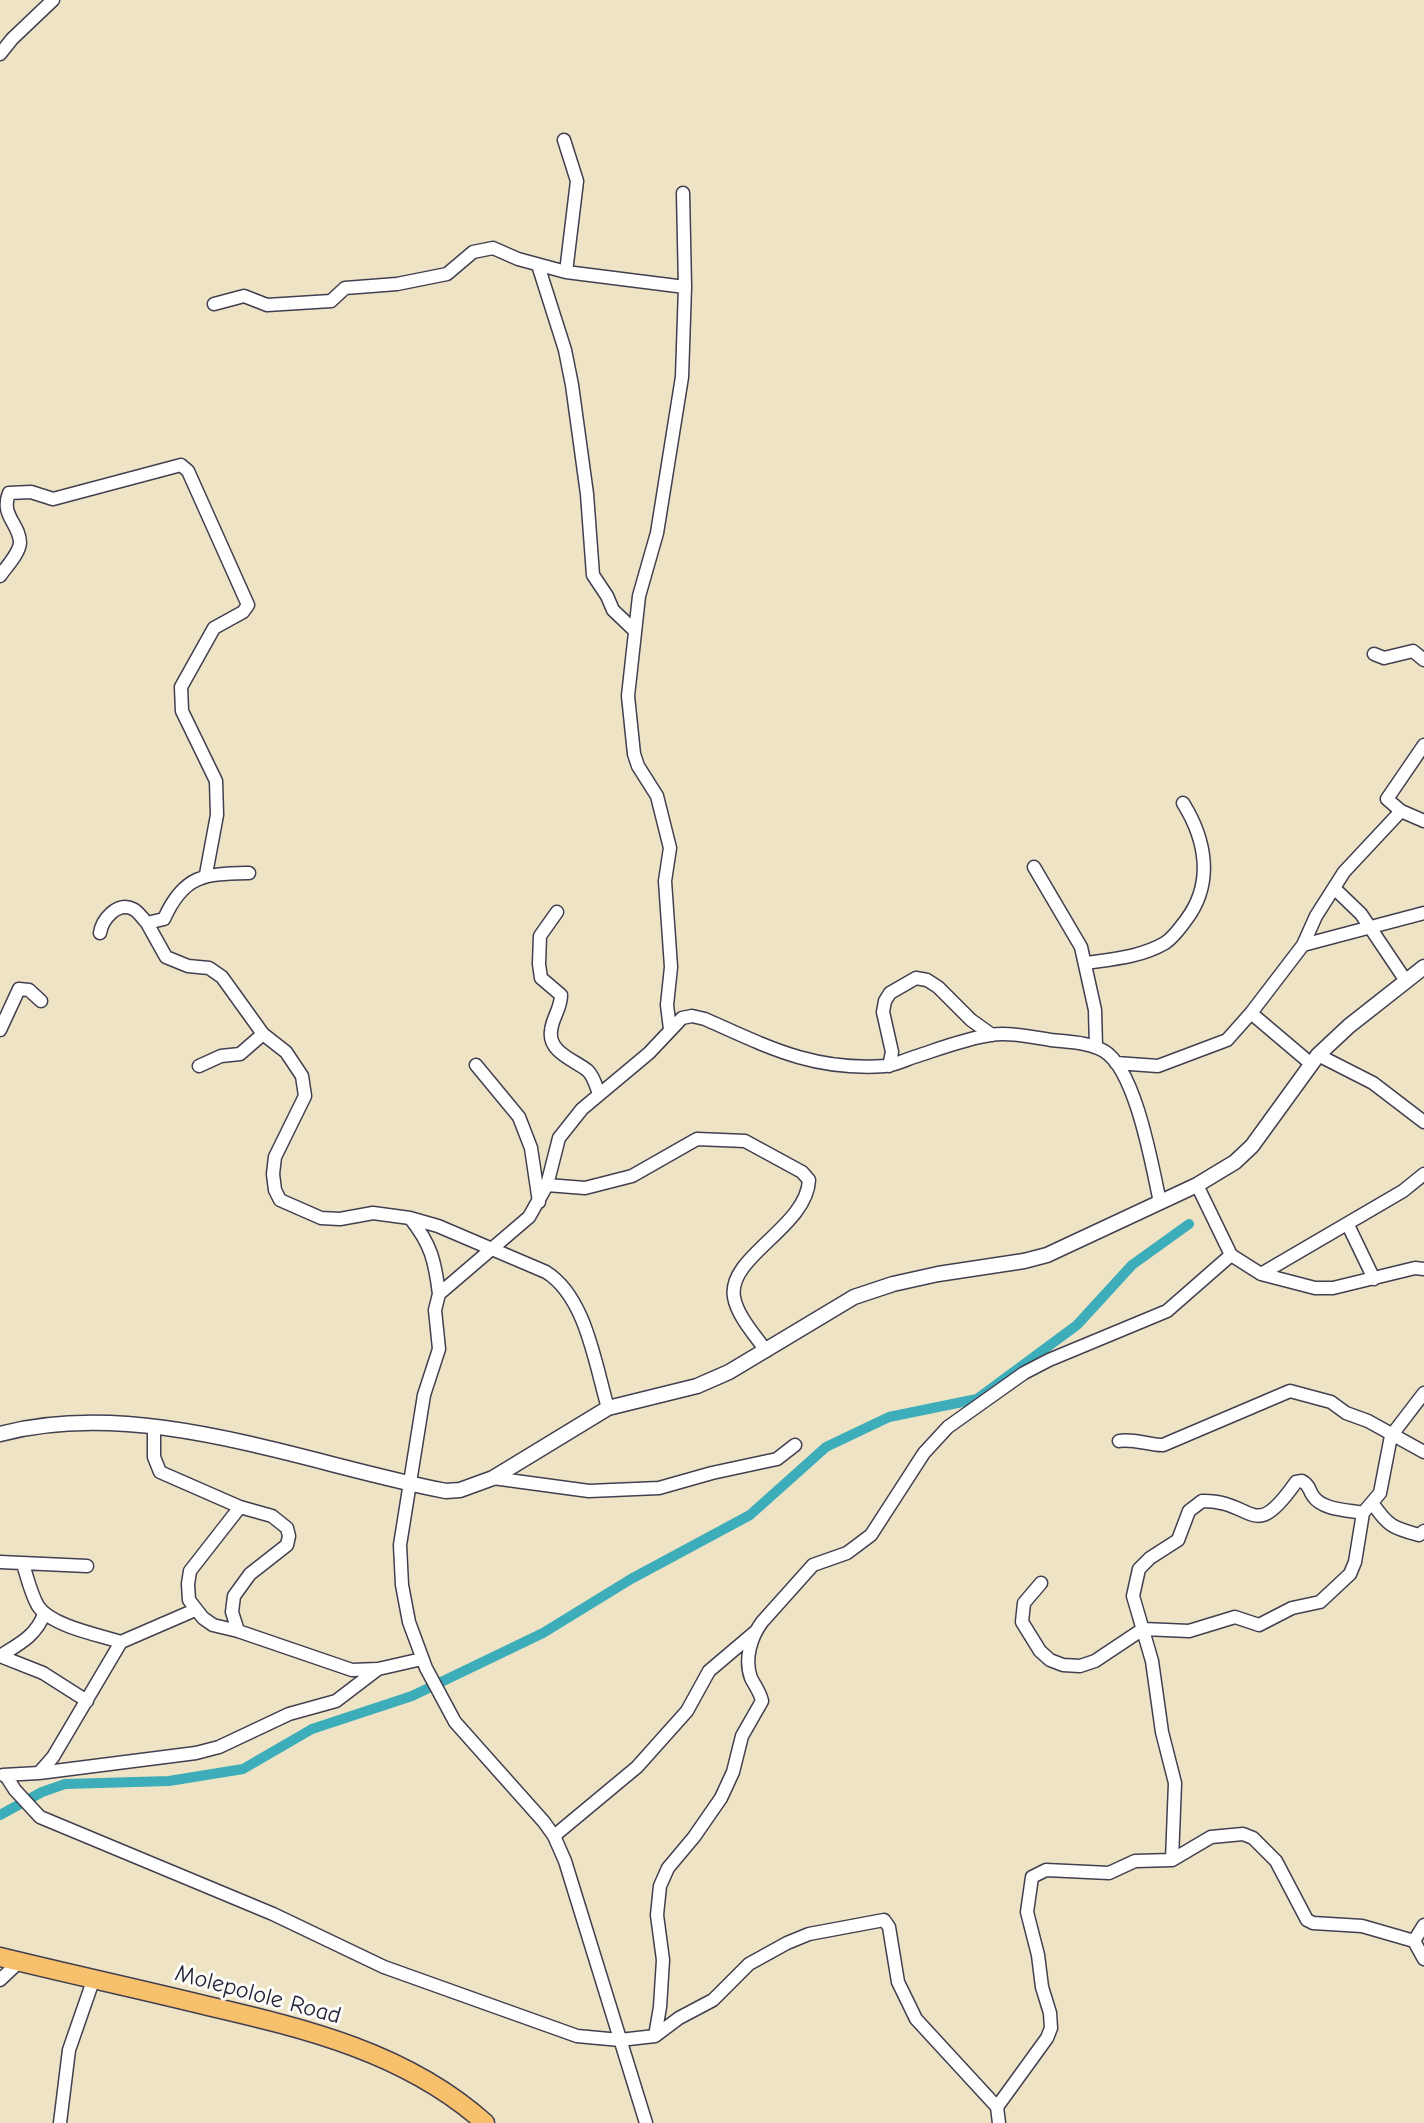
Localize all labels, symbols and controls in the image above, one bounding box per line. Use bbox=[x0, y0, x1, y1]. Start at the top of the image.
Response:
street label: Molepolole Road bbox=[172, 1959, 344, 2031]

